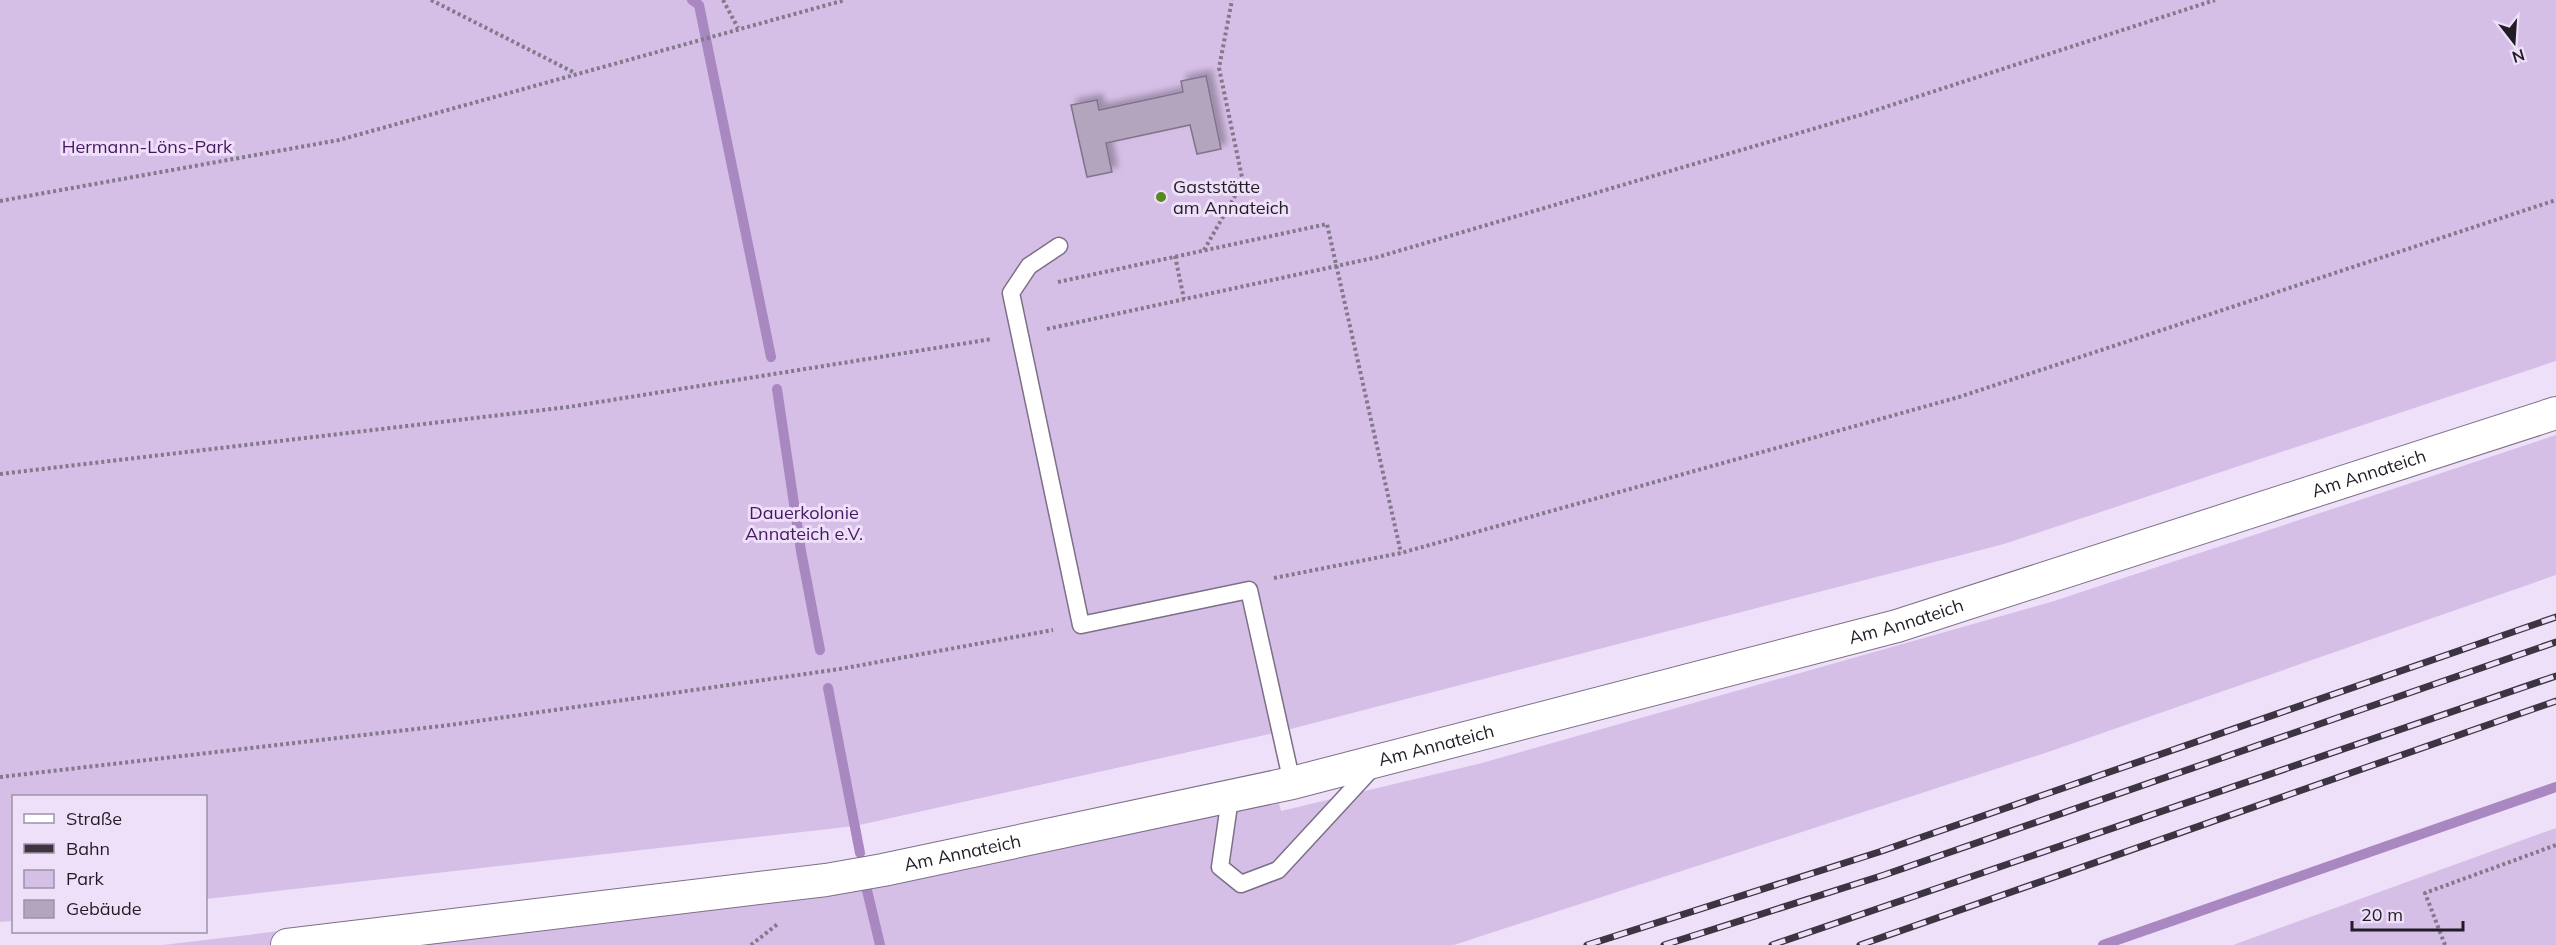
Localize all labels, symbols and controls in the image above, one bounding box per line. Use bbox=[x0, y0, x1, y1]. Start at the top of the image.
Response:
north arrow bbox=[2484, 12, 2544, 72]
text: N bbox=[2510, 45, 2527, 68]
park label: Hermann-Löns-Park bbox=[62, 135, 233, 158]
place label: Gaststätte am Annateich bbox=[1173, 175, 1289, 219]
marker: Gaststätte am Annateich bbox=[1154, 190, 1168, 204]
street label: Am Annateich bbox=[2309, 444, 2429, 502]
park label: Dauerkolonie Annateich e.V. bbox=[745, 501, 863, 545]
street label: Am Annateich bbox=[1846, 593, 1966, 649]
street label: Am Annateich bbox=[1376, 719, 1497, 771]
legend bbox=[12, 795, 207, 933]
text: Straße bbox=[66, 807, 122, 830]
street label: Am Annateich bbox=[902, 829, 1023, 876]
text: Bahn bbox=[66, 837, 110, 860]
text: Park bbox=[66, 867, 105, 890]
scale bar bbox=[2352, 894, 2463, 932]
text: Gebäude bbox=[66, 897, 142, 920]
text: 20 m bbox=[2361, 903, 2403, 926]

